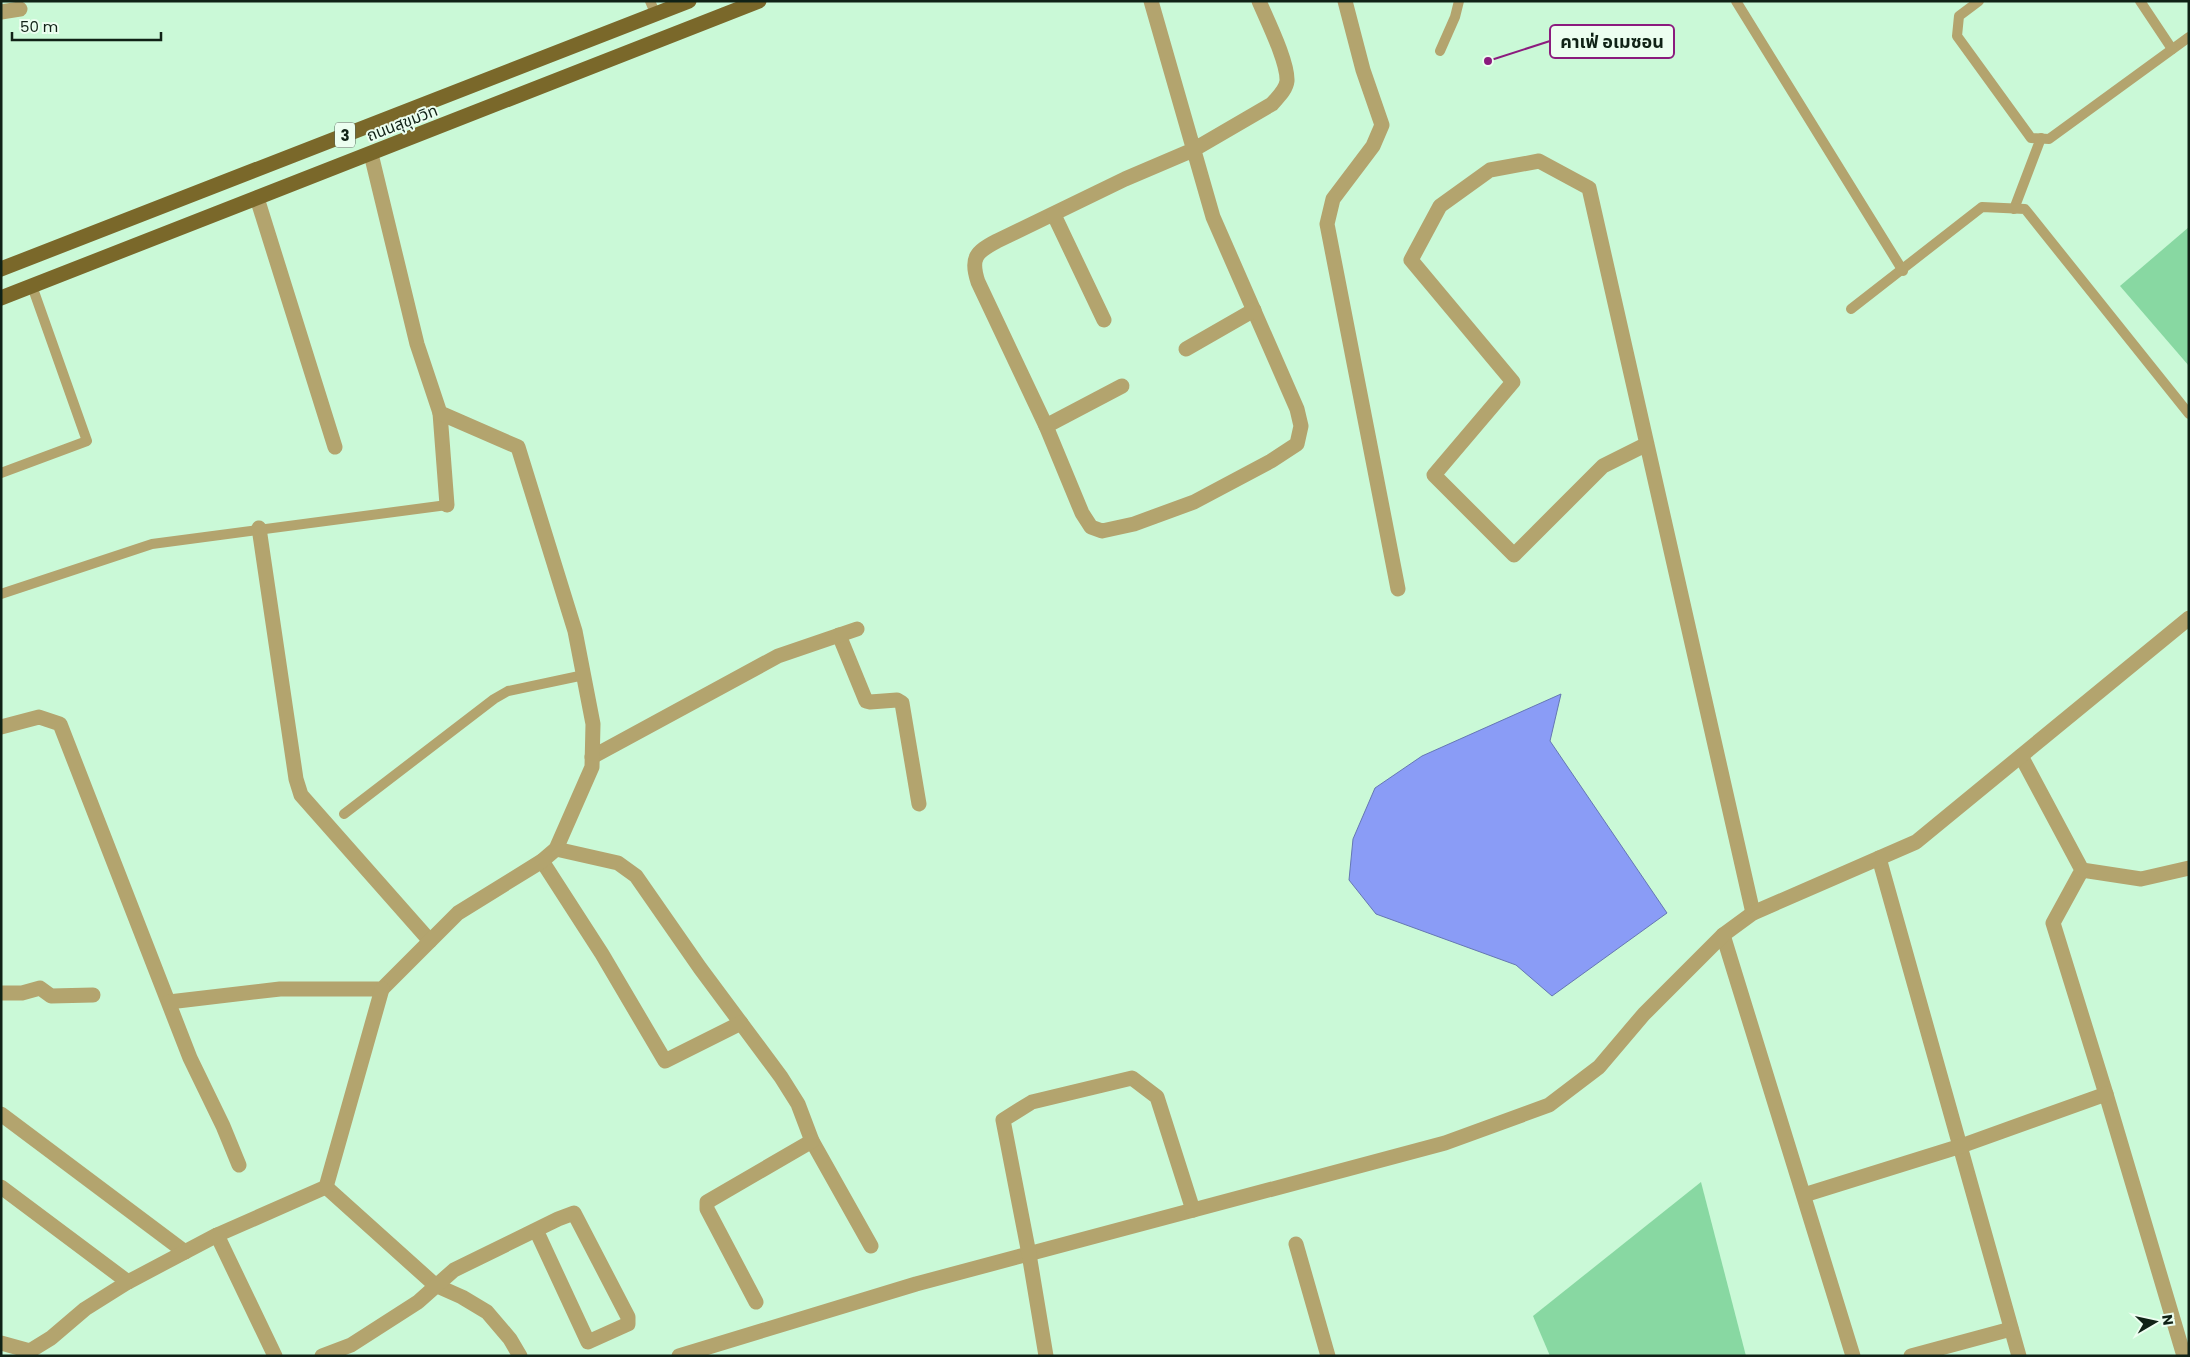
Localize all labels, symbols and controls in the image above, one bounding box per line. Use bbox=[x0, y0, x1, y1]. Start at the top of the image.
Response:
scale bar bbox=[12, 10, 161, 42]
text: 50 m bbox=[20, 16, 58, 37]
callout: คาเฟ่ อเมซอน bbox=[1550, 25, 1674, 58]
text: คาเฟ่ อเมซอน bbox=[1560, 29, 1664, 54]
street label: ถนนสุขุมวิท bbox=[363, 99, 441, 147]
road number: 3 bbox=[335, 122, 355, 148]
north arrow bbox=[2130, 1297, 2180, 1347]
text: N bbox=[2157, 1313, 2179, 1327]

